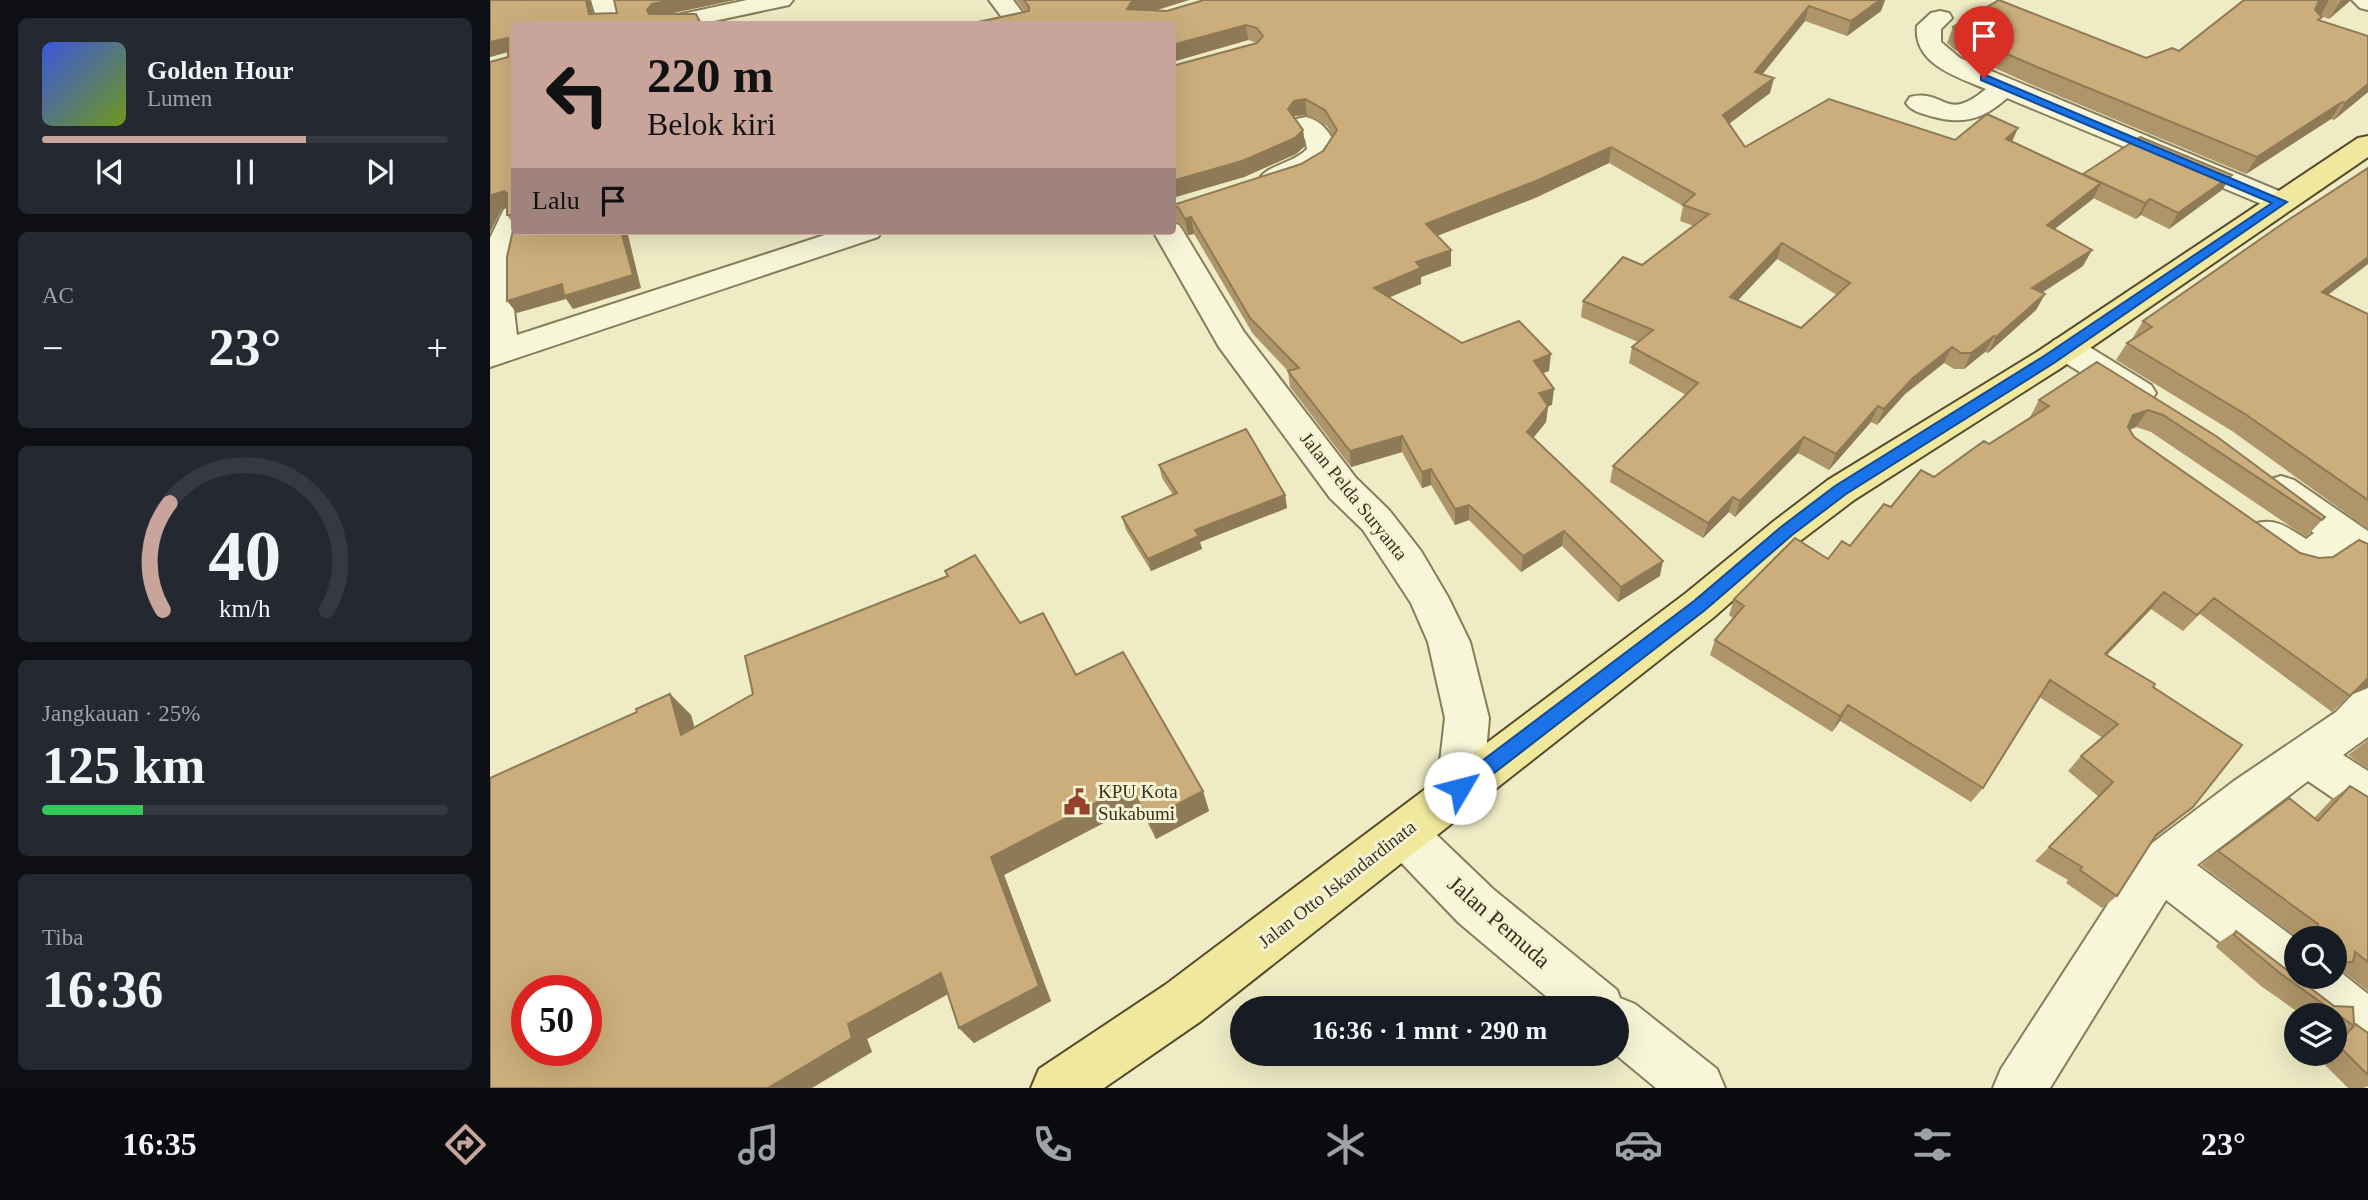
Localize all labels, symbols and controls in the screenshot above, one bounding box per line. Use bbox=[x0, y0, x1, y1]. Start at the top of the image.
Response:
pin bbox=[1954, 6, 2014, 78]
icon: arrive bbox=[1965, 17, 2003, 55]
text: 220 m bbox=[647, 48, 774, 103]
icon: left bbox=[532, 49, 623, 140]
text: Golden Hour bbox=[147, 56, 294, 85]
text: Lumen bbox=[147, 86, 212, 111]
text: Belok kiri bbox=[647, 106, 776, 142]
icon: previous bbox=[91, 153, 129, 191]
icon: pause bbox=[226, 153, 264, 191]
icon: next bbox=[361, 153, 399, 191]
icon: arrive bbox=[594, 182, 632, 220]
text: Lalu bbox=[532, 186, 580, 215]
text: AC bbox=[42, 283, 74, 308]
text: 23° bbox=[209, 319, 281, 376]
text: − bbox=[42, 327, 63, 369]
text: + bbox=[427, 327, 448, 369]
street label: Jalan Pelda Suryanta bbox=[1296, 428, 1412, 565]
text: 40 bbox=[209, 515, 281, 596]
text: km/h bbox=[219, 595, 271, 622]
text: Jangkauan · 25% bbox=[42, 701, 200, 726]
text: 125 km bbox=[42, 737, 205, 794]
position arrow bbox=[1423, 751, 1497, 825]
place label: KPU Kota Sukabumi bbox=[1098, 781, 1178, 824]
public building icon: KPU Kota Sukabumi bbox=[1062, 787, 1092, 817]
street label: Jalan Otto Iskandardinata bbox=[1254, 816, 1420, 952]
street label: Jalan Pemuda bbox=[1443, 871, 1555, 973]
text: Tiba bbox=[42, 925, 83, 950]
map controls bbox=[2284, 926, 2347, 1066]
button: search bbox=[2284, 926, 2347, 989]
text: 16:36 bbox=[42, 961, 163, 1018]
speed limit sign: 50 bbox=[511, 975, 602, 1066]
button: layers bbox=[2284, 1003, 2347, 1066]
text: 16:36 · 1 mnt · 290 m bbox=[1312, 1016, 1547, 1045]
icon: directions bbox=[441, 1120, 490, 1169]
icon: music bbox=[734, 1120, 783, 1169]
icon: phone bbox=[1028, 1120, 1077, 1169]
icon: climate bbox=[1321, 1120, 1370, 1169]
icon: car bbox=[1614, 1120, 1663, 1169]
icon: filters bbox=[1908, 1120, 1957, 1169]
text: 16:35 bbox=[122, 1126, 197, 1162]
text: 23° bbox=[2201, 1126, 2246, 1162]

